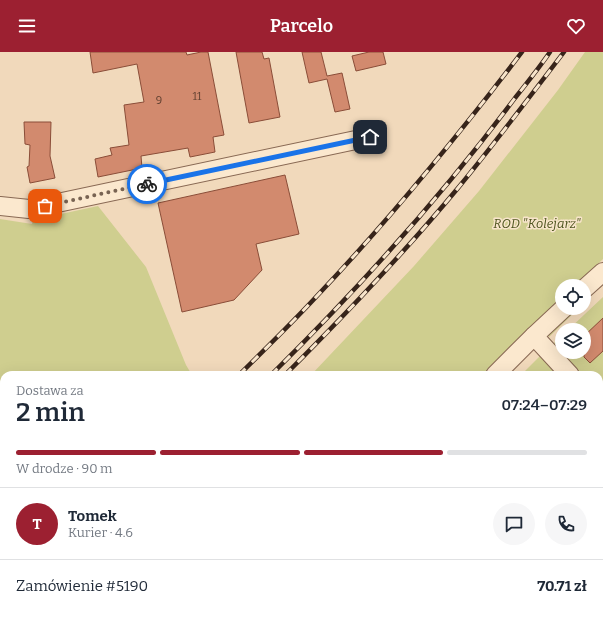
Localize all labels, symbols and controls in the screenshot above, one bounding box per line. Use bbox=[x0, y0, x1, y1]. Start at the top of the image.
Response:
icon: menu bbox=[16, 15, 38, 37]
text: Parcelo bbox=[270, 15, 333, 37]
icon: heart bbox=[565, 15, 587, 37]
house number: 11 bbox=[193, 90, 202, 103]
house number: 9 bbox=[156, 94, 162, 107]
pin bbox=[353, 120, 387, 154]
icon: home bbox=[359, 126, 381, 148]
courier bbox=[127, 164, 167, 204]
icon: bike bbox=[136, 173, 158, 195]
pin bbox=[28, 189, 62, 223]
icon: bag bbox=[34, 195, 56, 217]
park label: ROD "Kolejarz" bbox=[493, 216, 581, 231]
map controls bbox=[555, 279, 591, 359]
button: locate bbox=[555, 279, 591, 315]
button: layers bbox=[555, 323, 591, 359]
text: Dostawa za bbox=[16, 383, 84, 398]
text: 07:24–07:29 bbox=[502, 396, 587, 414]
text: 2 min bbox=[16, 397, 85, 428]
text: W drodze · 90 m bbox=[16, 461, 113, 476]
button: chat bbox=[493, 503, 535, 545]
button: phone bbox=[545, 503, 587, 545]
text: Tomek bbox=[68, 507, 117, 525]
text: T bbox=[32, 515, 42, 533]
text: Kurier · 4.6 bbox=[68, 525, 133, 540]
text: Zamówienie #5190 bbox=[16, 577, 148, 595]
text: 70.71 zł bbox=[537, 577, 587, 595]

